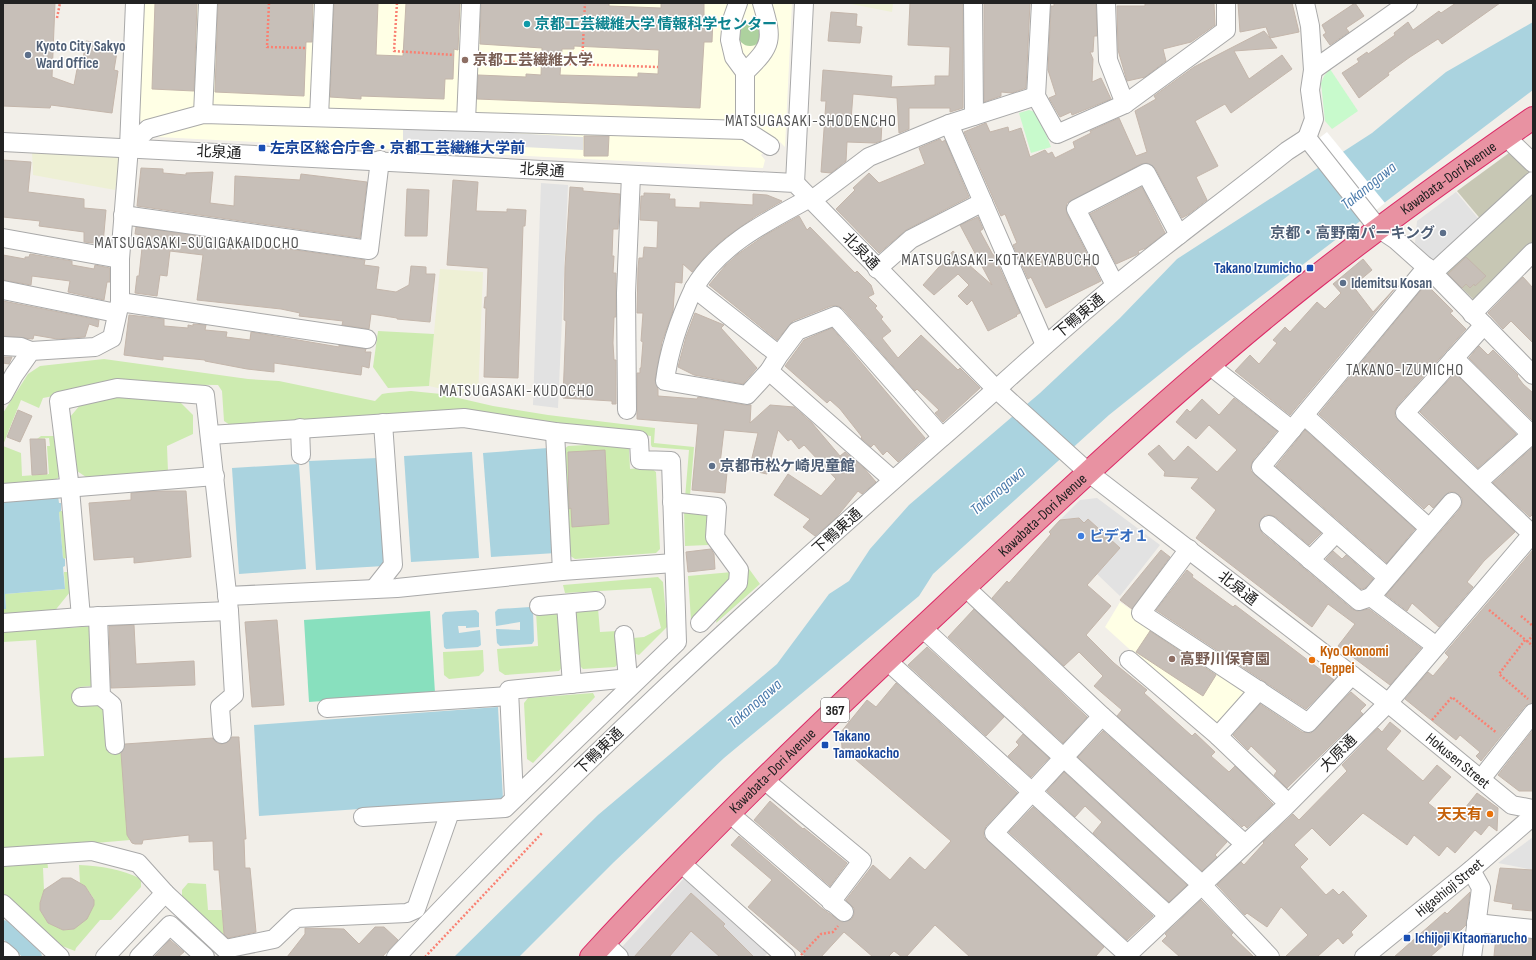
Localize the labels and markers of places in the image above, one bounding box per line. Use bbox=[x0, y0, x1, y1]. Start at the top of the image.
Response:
place label: 京都工芸繊維大学 情報科学センター bbox=[535, 15, 777, 34]
marker: 京都工芸繊維大学 情報科学センター bbox=[522, 19, 532, 29]
place label: Kyoto City Sakyo Ward Office bbox=[36, 37, 126, 73]
marker: Kyoto City Sakyo Ward Office bbox=[23, 50, 33, 60]
place label: 京都工芸繊維大学 bbox=[473, 51, 593, 70]
marker: 京都工芸繊維大学 bbox=[460, 55, 470, 65]
place label: 左京区総合庁舎・京都工芸繊維大学前 bbox=[270, 139, 525, 158]
marker: 左京区総合庁舎・京都工芸繊維大学前 bbox=[257, 143, 267, 153]
place label: 京都・高野南パーキング bbox=[1270, 224, 1435, 243]
marker: 京都・高野南パーキング bbox=[1438, 228, 1448, 238]
place label: Takano Izumicho bbox=[1214, 259, 1302, 278]
marker: Takano Izumicho bbox=[1305, 263, 1315, 273]
place label: Idemitsu Kosan bbox=[1351, 274, 1432, 293]
marker: Idemitsu Kosan bbox=[1338, 278, 1348, 288]
place label: 京都市松ケ崎児童館 bbox=[720, 457, 855, 476]
marker: 京都市松ケ崎児童館 bbox=[707, 461, 717, 471]
place label: ビデオ１ bbox=[1089, 527, 1149, 546]
marker: ビデオ１ bbox=[1076, 531, 1086, 541]
place label: Kyo Okonomi Teppei bbox=[1320, 642, 1389, 678]
place label: 高野川保育園 bbox=[1180, 650, 1270, 669]
marker: 高野川保育園 bbox=[1167, 654, 1177, 664]
marker: Kyo Okonomi Teppei bbox=[1307, 655, 1317, 665]
place label: Takano Tamaokacho bbox=[833, 727, 899, 763]
marker: Takano Tamaokacho bbox=[820, 740, 830, 750]
place label: 天天有 bbox=[1437, 805, 1482, 824]
marker: 天天有 bbox=[1485, 809, 1495, 819]
place label: Ichijoji Kitaomarucho bbox=[1415, 929, 1527, 948]
marker: Ichijoji Kitaomarucho bbox=[1402, 933, 1412, 943]

